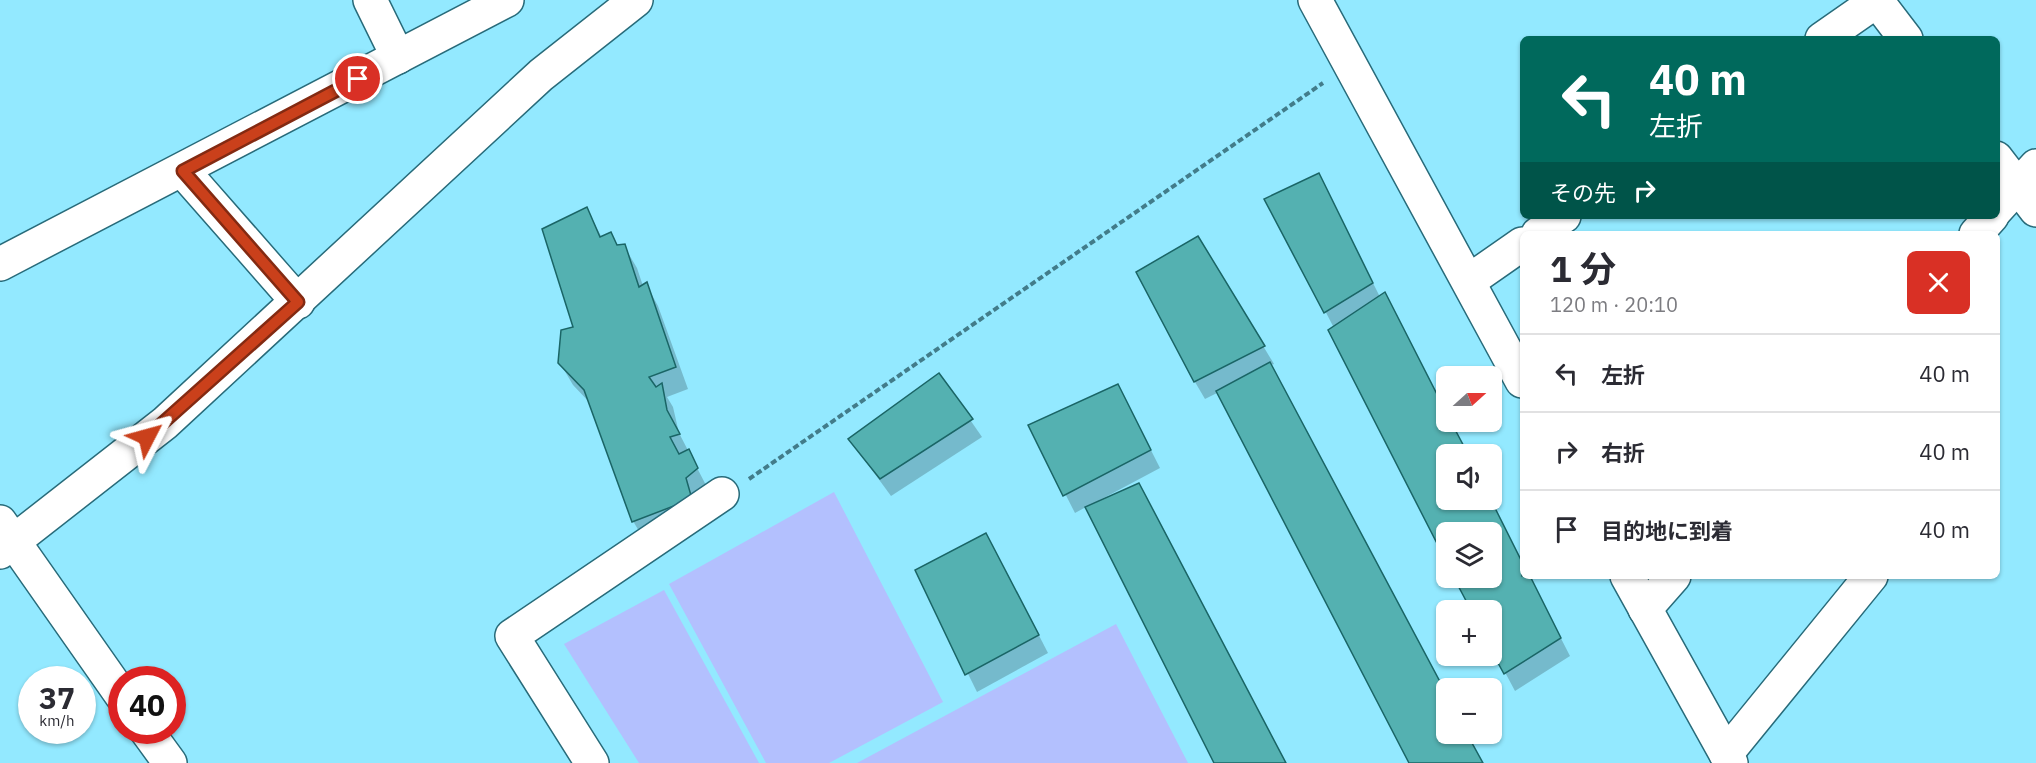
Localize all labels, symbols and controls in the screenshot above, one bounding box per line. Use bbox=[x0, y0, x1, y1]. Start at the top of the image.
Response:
text: 40 m bbox=[1649, 52, 1747, 107]
pin bbox=[332, 53, 383, 104]
icon: left bbox=[1550, 60, 1628, 138]
icon: arrive bbox=[341, 62, 374, 95]
text: 左折 bbox=[1649, 108, 1703, 143]
icon: right bbox=[1628, 174, 1661, 207]
text: その先 bbox=[1550, 178, 1616, 207]
text: 1 分 bbox=[1550, 245, 1616, 292]
button: close bbox=[1907, 251, 1970, 314]
text: 120 m · 20:10 bbox=[1550, 291, 1678, 318]
icon: left bbox=[1550, 357, 1583, 390]
text: 40 m bbox=[1919, 359, 1970, 388]
text: 左折 bbox=[1601, 360, 1645, 389]
north arrow bbox=[1436, 366, 1502, 432]
map controls bbox=[1436, 366, 1502, 744]
position arrow bbox=[115, 405, 179, 469]
icon: right bbox=[1550, 435, 1583, 468]
text: 40 m bbox=[1919, 437, 1970, 466]
text: 右折 bbox=[1601, 438, 1645, 467]
button: sound bbox=[1436, 444, 1502, 510]
icon: arrive bbox=[1550, 513, 1583, 546]
text: 40 m bbox=[1919, 515, 1970, 544]
text: 目的地に到着 bbox=[1601, 516, 1733, 545]
button: layers bbox=[1436, 522, 1502, 588]
button: + bbox=[1436, 600, 1502, 666]
speed limit sign: 40 bbox=[108, 666, 186, 744]
text: 37 bbox=[39, 678, 75, 717]
button: − bbox=[1436, 678, 1502, 744]
text: km/h bbox=[39, 711, 75, 730]

